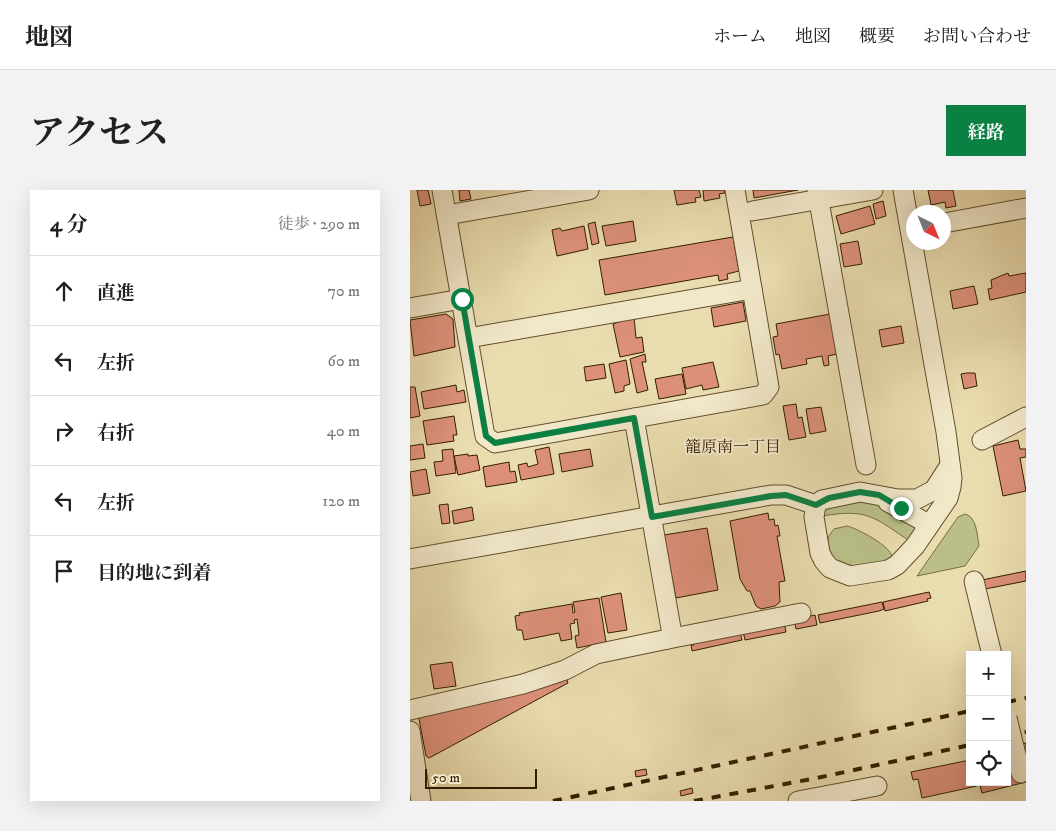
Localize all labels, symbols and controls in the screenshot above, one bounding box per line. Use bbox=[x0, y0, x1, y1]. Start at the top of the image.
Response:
text: 地図 bbox=[25, 23, 73, 53]
text: ホーム bbox=[713, 26, 767, 48]
text: 地図 bbox=[795, 26, 831, 48]
text: 概要 bbox=[859, 26, 895, 48]
text: お問い合わせ bbox=[923, 26, 1031, 48]
button: 経路 bbox=[946, 105, 1026, 156]
text: アクセス bbox=[30, 112, 169, 156]
north arrow bbox=[906, 205, 951, 250]
text: 4 分 bbox=[50, 212, 88, 238]
text: 徒歩 · 290 m bbox=[277, 214, 360, 234]
icon: ahead bbox=[50, 277, 78, 305]
text: 70 m bbox=[328, 281, 360, 301]
text: 直進 bbox=[97, 282, 135, 305]
route start bbox=[451, 288, 474, 311]
icon: left bbox=[50, 347, 78, 375]
text: 60 m bbox=[328, 351, 360, 371]
text: 左折 bbox=[97, 352, 135, 375]
icon: right bbox=[50, 417, 78, 445]
text: 40 m bbox=[327, 421, 360, 441]
text: 右折 bbox=[97, 422, 135, 445]
district label: 籠原南一丁目 bbox=[685, 437, 781, 457]
icon: left bbox=[50, 487, 78, 515]
text: 120 m bbox=[322, 491, 360, 511]
text: 左折 bbox=[97, 492, 135, 515]
route end bbox=[890, 497, 913, 520]
icon: arrive bbox=[50, 557, 78, 585]
text: 目的地に到着 bbox=[97, 562, 211, 585]
map controls bbox=[966, 651, 1011, 786]
button: + bbox=[966, 651, 1011, 696]
button: − bbox=[966, 696, 1011, 741]
button: locate bbox=[966, 741, 1011, 786]
scale bar bbox=[425, 766, 538, 789]
text: 50 m bbox=[432, 769, 460, 787]

